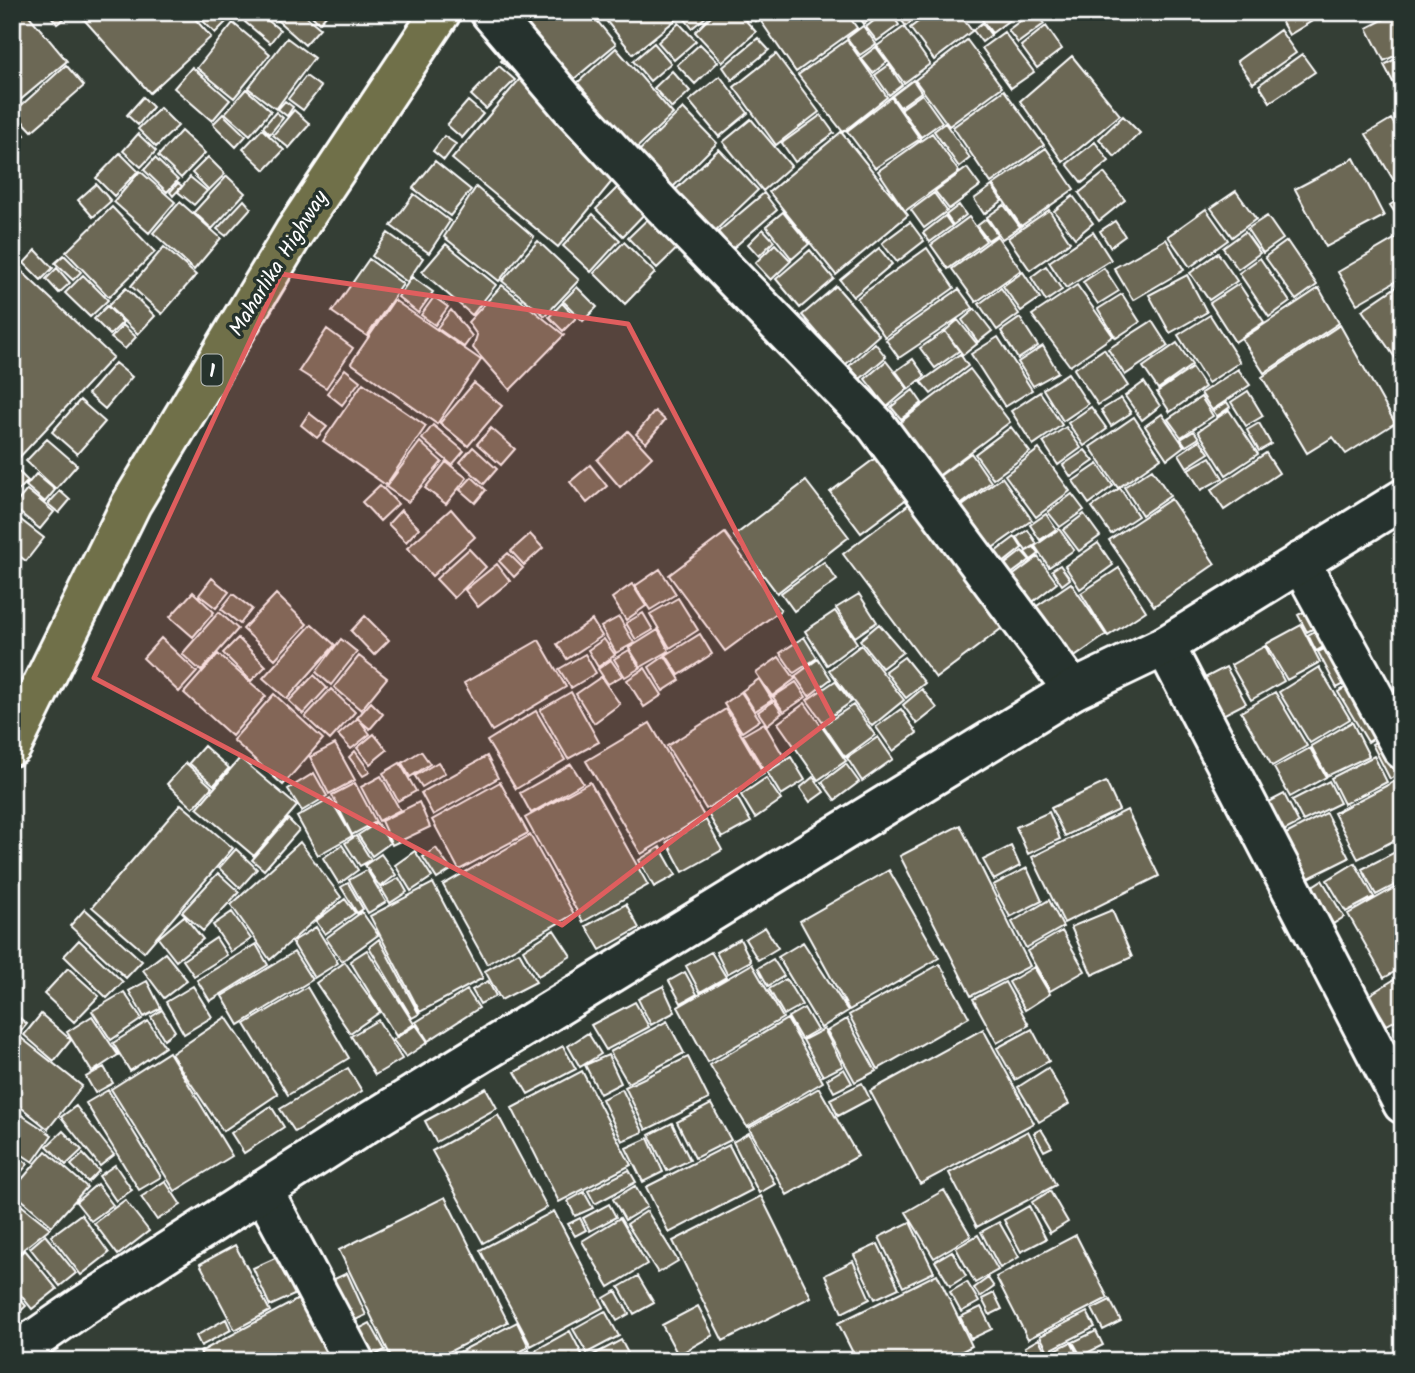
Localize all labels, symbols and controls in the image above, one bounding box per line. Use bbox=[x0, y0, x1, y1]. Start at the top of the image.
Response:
street label: Maharlika Highway bbox=[221, 184, 338, 343]
road number: 1 bbox=[202, 354, 222, 386]

